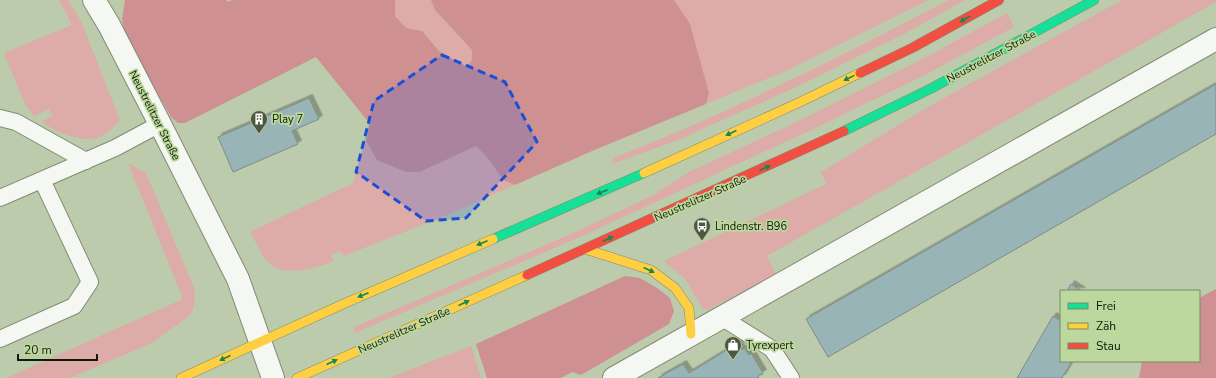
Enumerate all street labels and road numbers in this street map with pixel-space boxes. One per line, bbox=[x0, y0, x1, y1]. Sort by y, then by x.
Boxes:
street label: Neustrelitzer Straße bbox=[944, 26, 1039, 86]
street label: Neustrelitzer Straße bbox=[125, 68, 184, 163]
street label: Neustrelitzer Straße bbox=[652, 171, 749, 225]
street label: Neustrelitzer Straße bbox=[356, 303, 453, 357]

